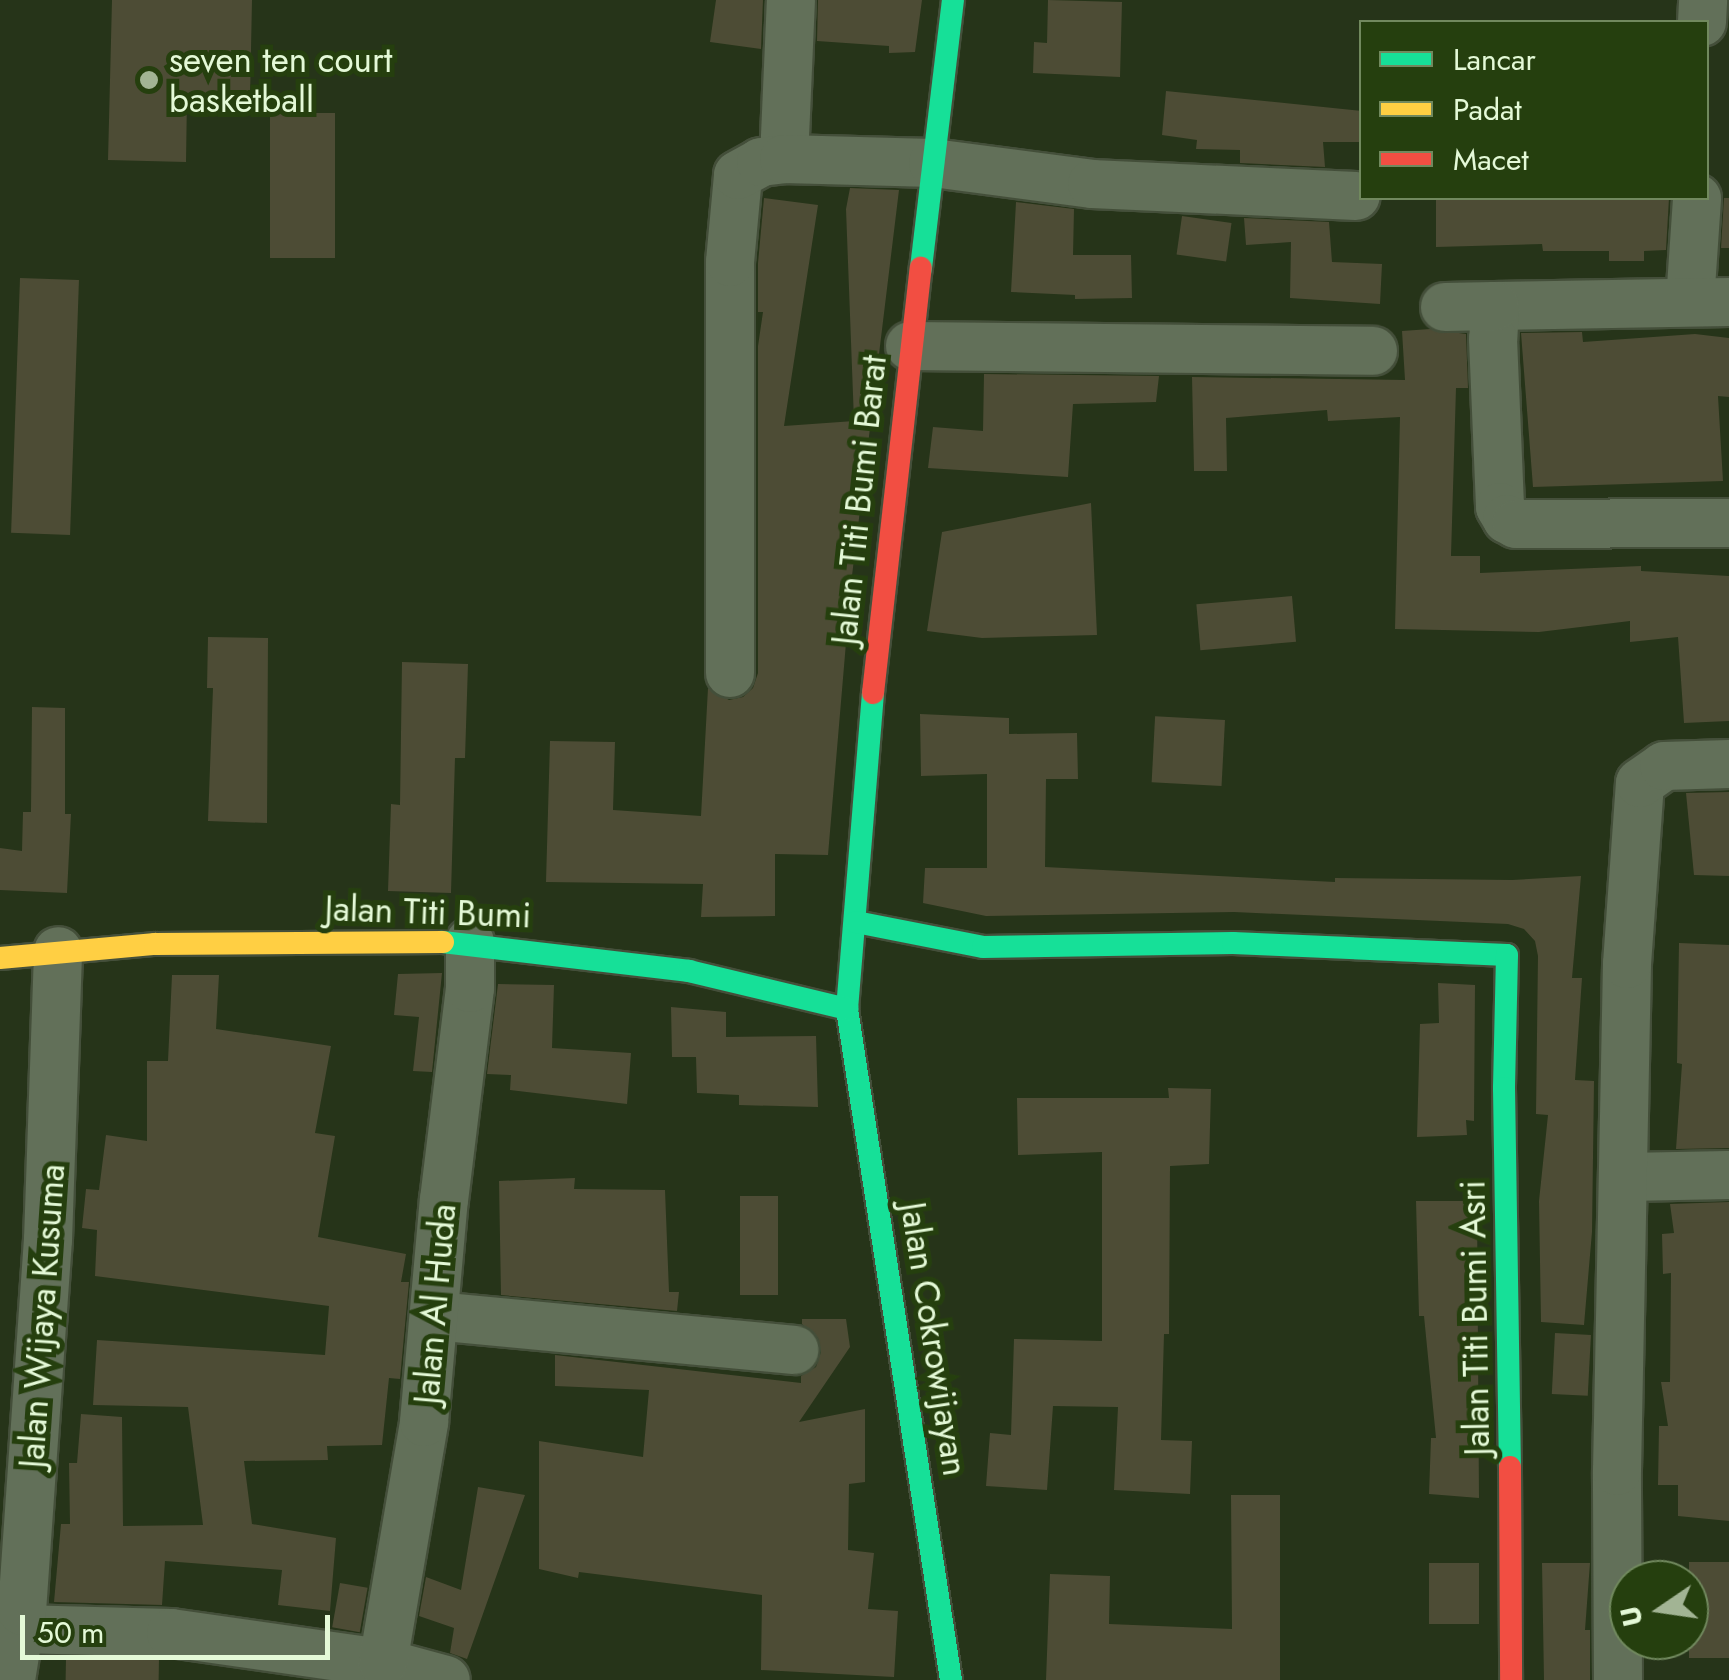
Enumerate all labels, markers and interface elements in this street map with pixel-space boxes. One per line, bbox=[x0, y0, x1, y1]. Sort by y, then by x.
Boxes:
legend bbox=[1359, 20, 1709, 200]
text: Lancar bbox=[1453, 38, 1536, 81]
place label: seven ten court basketball bbox=[169, 39, 392, 121]
marker: seven ten court basketball bbox=[138, 69, 160, 91]
text: Padat bbox=[1453, 88, 1522, 131]
text: Macet bbox=[1453, 138, 1529, 181]
street label: Jalan Titi Bumi Barat bbox=[823, 353, 895, 647]
street label: Jalan Titi Bumi bbox=[324, 887, 532, 937]
street label: Jalan Wijaya Kusuma bbox=[10, 1163, 74, 1469]
street label: Jalan Titi Bumi Asri bbox=[1452, 1180, 1498, 1456]
street label: Jalan Cokrowijayan bbox=[892, 1199, 976, 1479]
street label: Jalan Al Huda bbox=[405, 1202, 465, 1406]
north arrow bbox=[1609, 1560, 1709, 1660]
scale bar bbox=[25, 1595, 335, 1657]
text: U bbox=[1609, 1602, 1653, 1631]
text: 50 m bbox=[37, 1611, 104, 1654]

